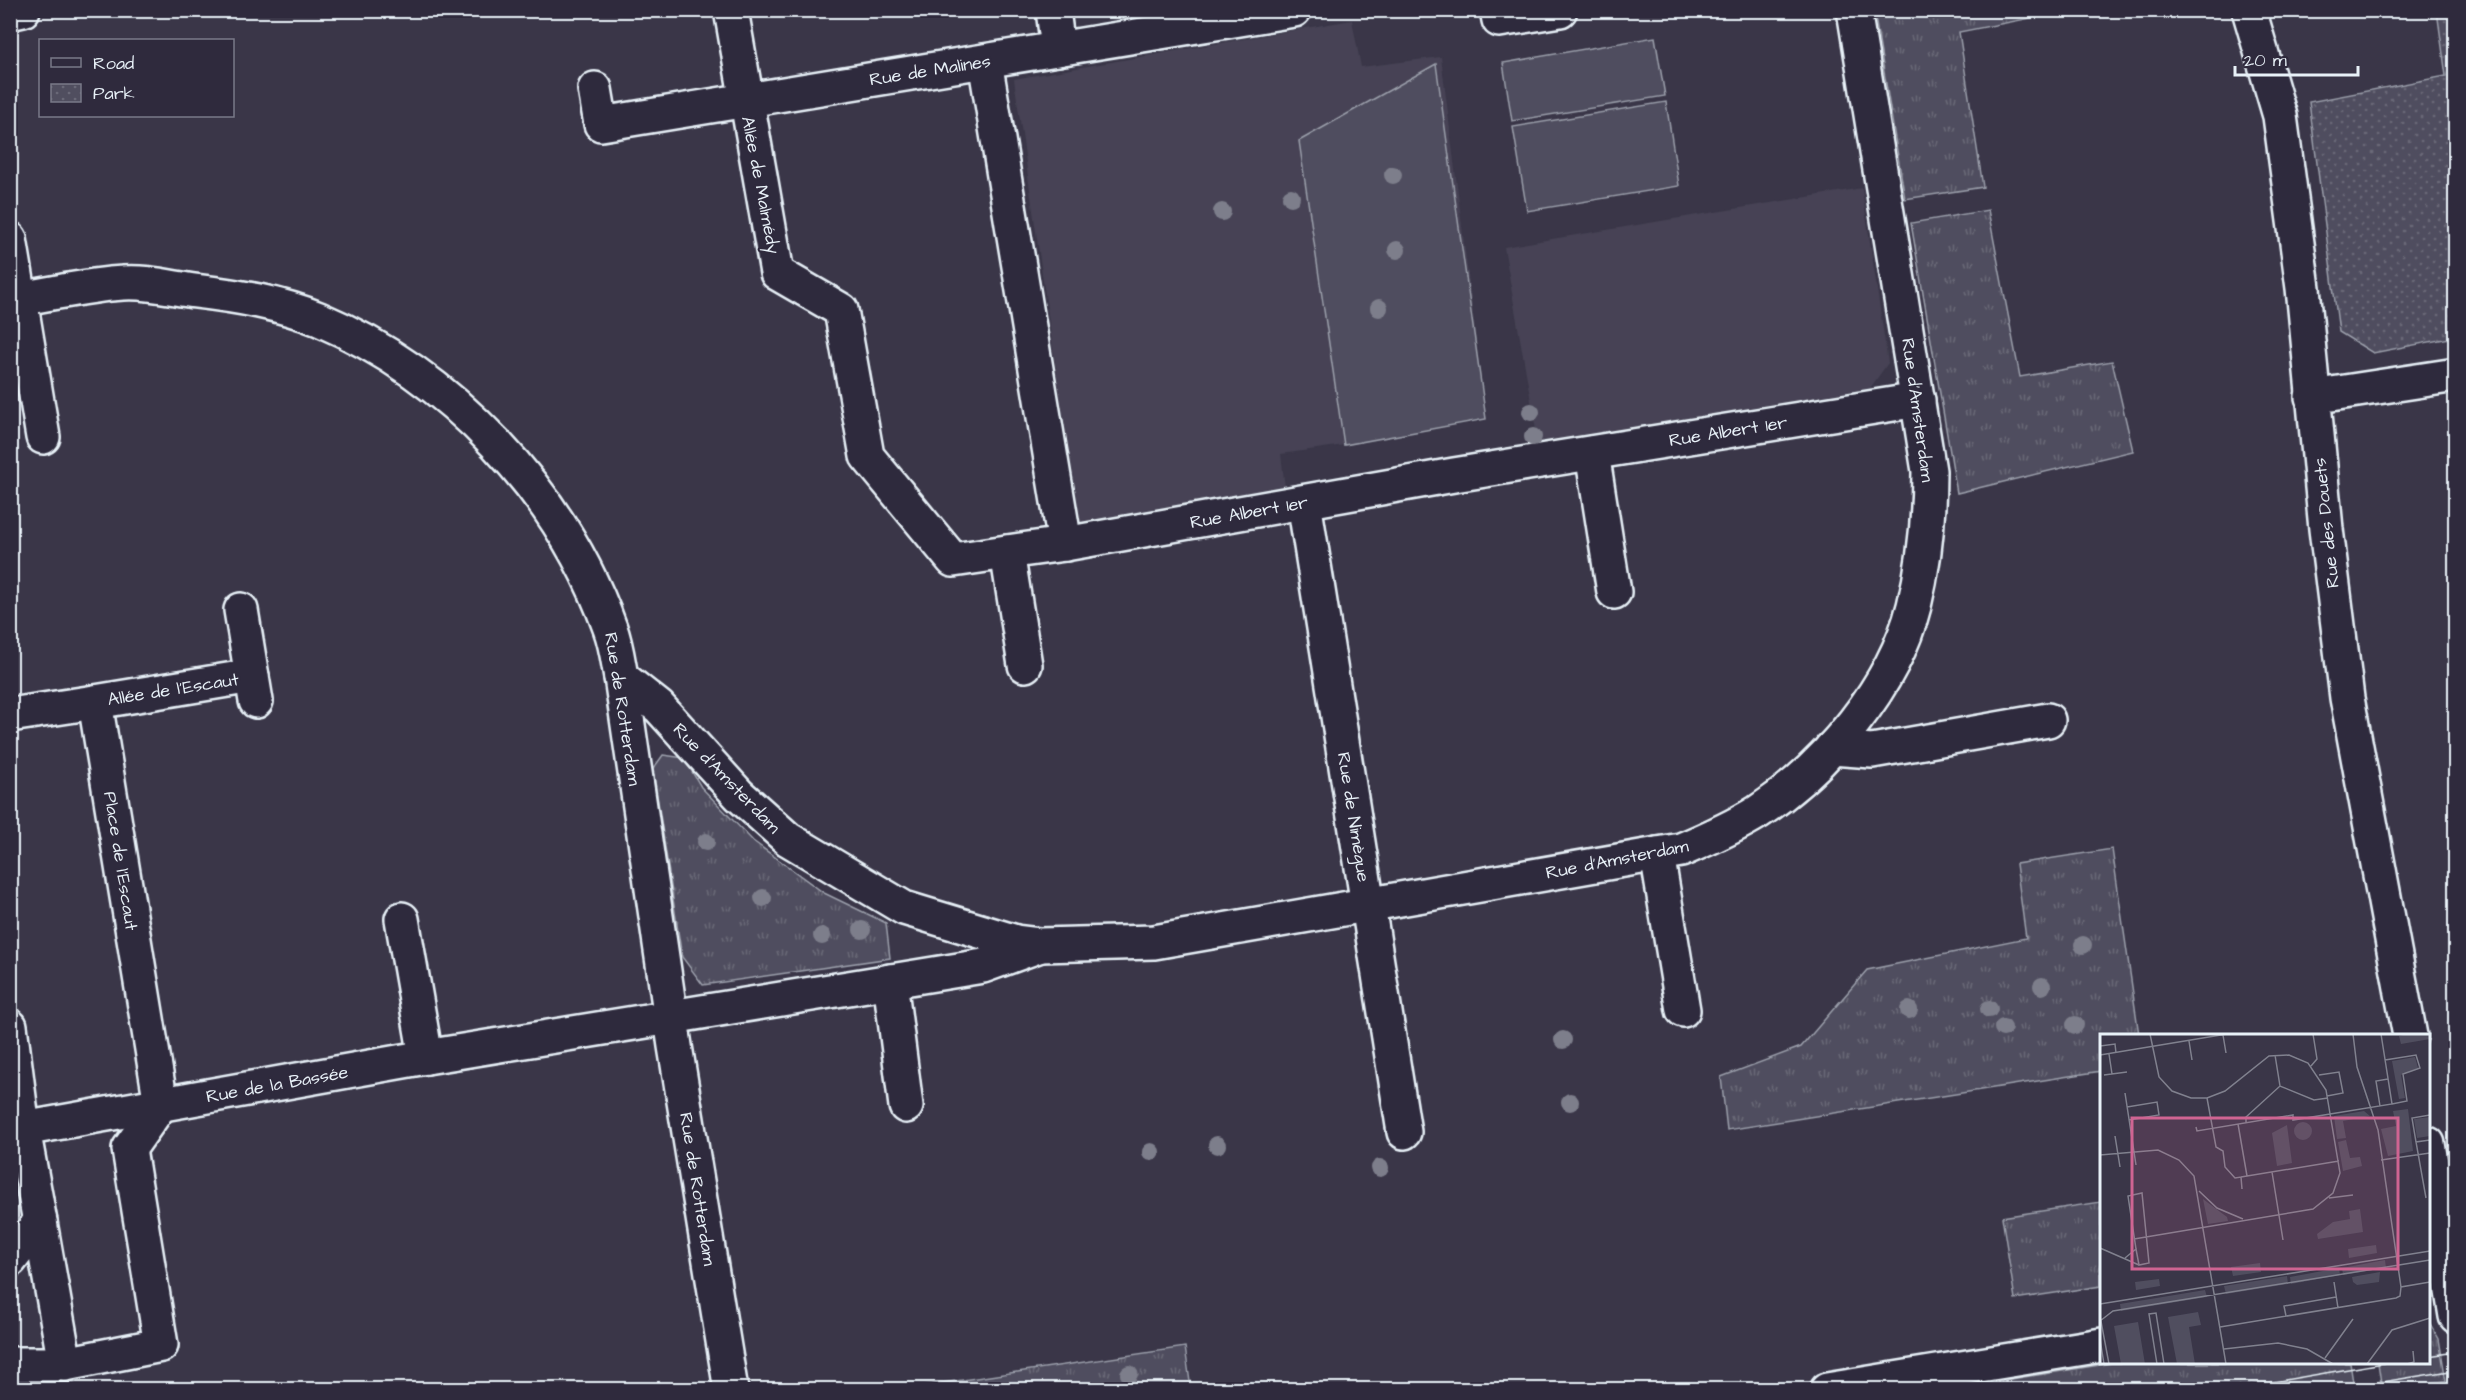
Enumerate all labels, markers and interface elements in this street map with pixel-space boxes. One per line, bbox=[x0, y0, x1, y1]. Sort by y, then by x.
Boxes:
legend bbox=[39, 39, 234, 117]
scale bar bbox=[2235, 39, 2358, 77]
text: 20 m bbox=[2244, 48, 2287, 73]
street label: Rue de Malines bbox=[868, 49, 993, 92]
text: Road bbox=[93, 51, 134, 76]
text: Park bbox=[93, 81, 135, 106]
street label: Allée de Malmédy bbox=[734, 114, 786, 256]
street label: Rue d'Amsterdam bbox=[1895, 337, 1940, 484]
street label: Rue Albert 1er bbox=[1667, 410, 1789, 453]
street label: Rue des Douets bbox=[2307, 456, 2346, 589]
street label: Rue Albert 1er bbox=[1188, 490, 1310, 535]
street label: Rue de Rotterdam bbox=[598, 631, 647, 787]
street label: Allée de l'Escaut bbox=[106, 667, 241, 712]
street label: Rue d'Amsterdam bbox=[667, 718, 786, 839]
street label: Rue de Nimègue bbox=[1330, 750, 1376, 884]
street label: Place de l'Escaut bbox=[97, 790, 144, 933]
street label: Rue d'Amsterdam bbox=[1544, 833, 1691, 886]
inset map bbox=[2100, 1034, 2430, 1364]
street label: Rue de la Bassée bbox=[204, 1060, 350, 1109]
street label: Rue de Rotterdam bbox=[673, 1111, 722, 1267]

